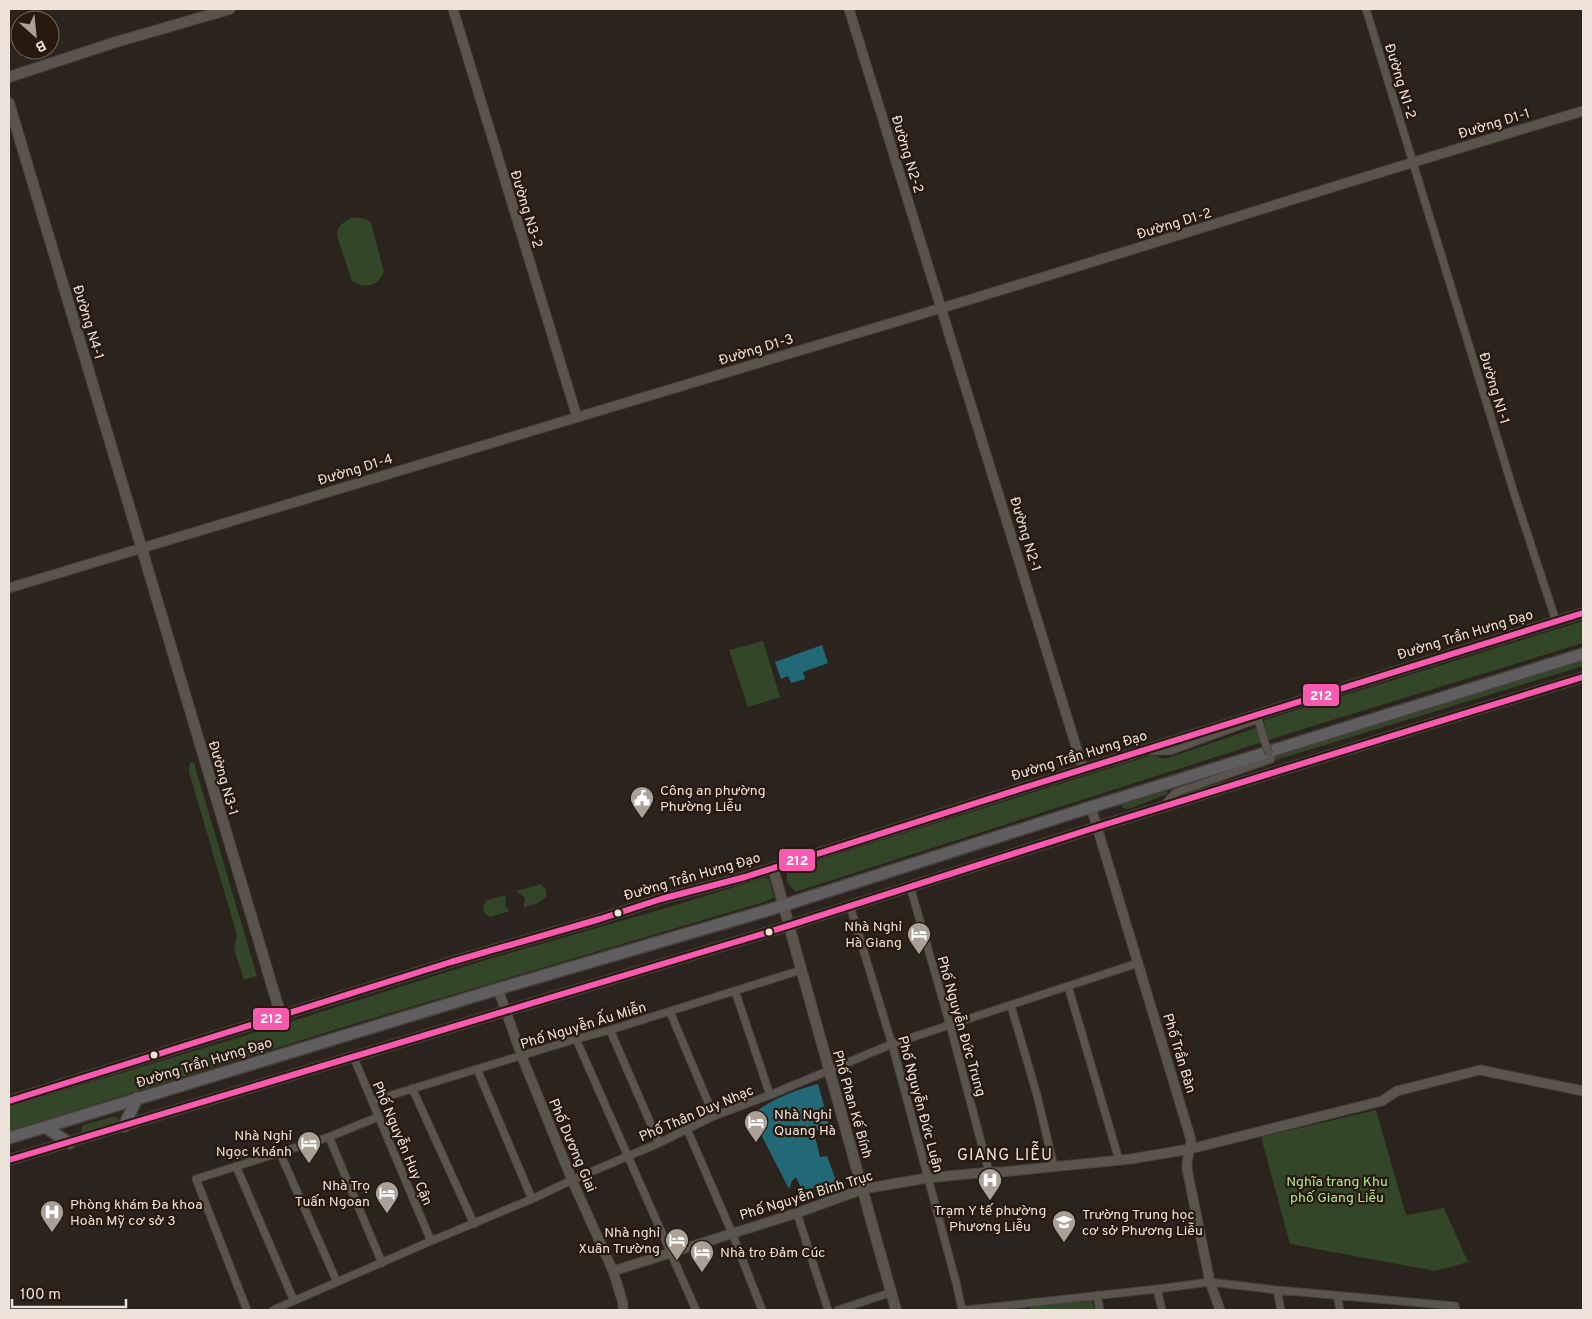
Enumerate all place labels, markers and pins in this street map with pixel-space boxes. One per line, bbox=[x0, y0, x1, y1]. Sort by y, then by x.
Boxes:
place label: Công an phường Phường Liễu bbox=[660, 783, 766, 816]
public building icon: Công an phường Phường Liễu bbox=[629, 785, 655, 819]
unlabelled marker bbox=[613, 908, 623, 918]
place label: Nhà Nghỉ Hà Giang bbox=[844, 919, 902, 952]
hotel icon: Nhà Nghỉ Hà Giang bbox=[906, 921, 932, 955]
unlabelled marker bbox=[764, 927, 774, 937]
unlabelled marker bbox=[149, 1050, 159, 1060]
place label: Nhà Nghỉ Quang Hà bbox=[774, 1107, 836, 1140]
hotel icon: Nhà Nghỉ Quang Hà bbox=[743, 1109, 769, 1143]
place label: Nhà Nghỉ Ngọc Khánh bbox=[216, 1128, 292, 1161]
hotel icon: Nhà Nghỉ Ngọc Khánh bbox=[296, 1130, 322, 1164]
hospital icon: Trạm Y tế phường Phương Liễu bbox=[977, 1167, 1003, 1201]
place label: Nhà Trọ Tuấn Ngoan bbox=[295, 1178, 370, 1211]
hotel icon: Nhà Trọ Tuấn Ngoan bbox=[374, 1180, 400, 1214]
place label: Phòng khám Đa khoa Hoàn Mỹ cơ sở 3 bbox=[70, 1197, 203, 1230]
hospital icon: Phòng khám Đa khoa Hoàn Mỹ cơ sở 3 bbox=[39, 1199, 65, 1233]
place label: Trạm Y tế phường Phương Liễu bbox=[934, 1203, 1046, 1236]
place label: Trường Trung học cơ sở Phương Liễu bbox=[1082, 1207, 1203, 1240]
school or university icon: Trường Trung học cơ sở Phương Liễu bbox=[1051, 1209, 1077, 1243]
place label: Nhà nghỉ Xuân Trường bbox=[579, 1225, 660, 1258]
hotel icon: Nhà nghỉ Xuân Trường bbox=[664, 1227, 690, 1261]
hotel icon: Nhà trọ Đảm Cúc bbox=[689, 1239, 715, 1273]
place label: Nhà trọ Đảm Cúc bbox=[720, 1245, 825, 1262]

